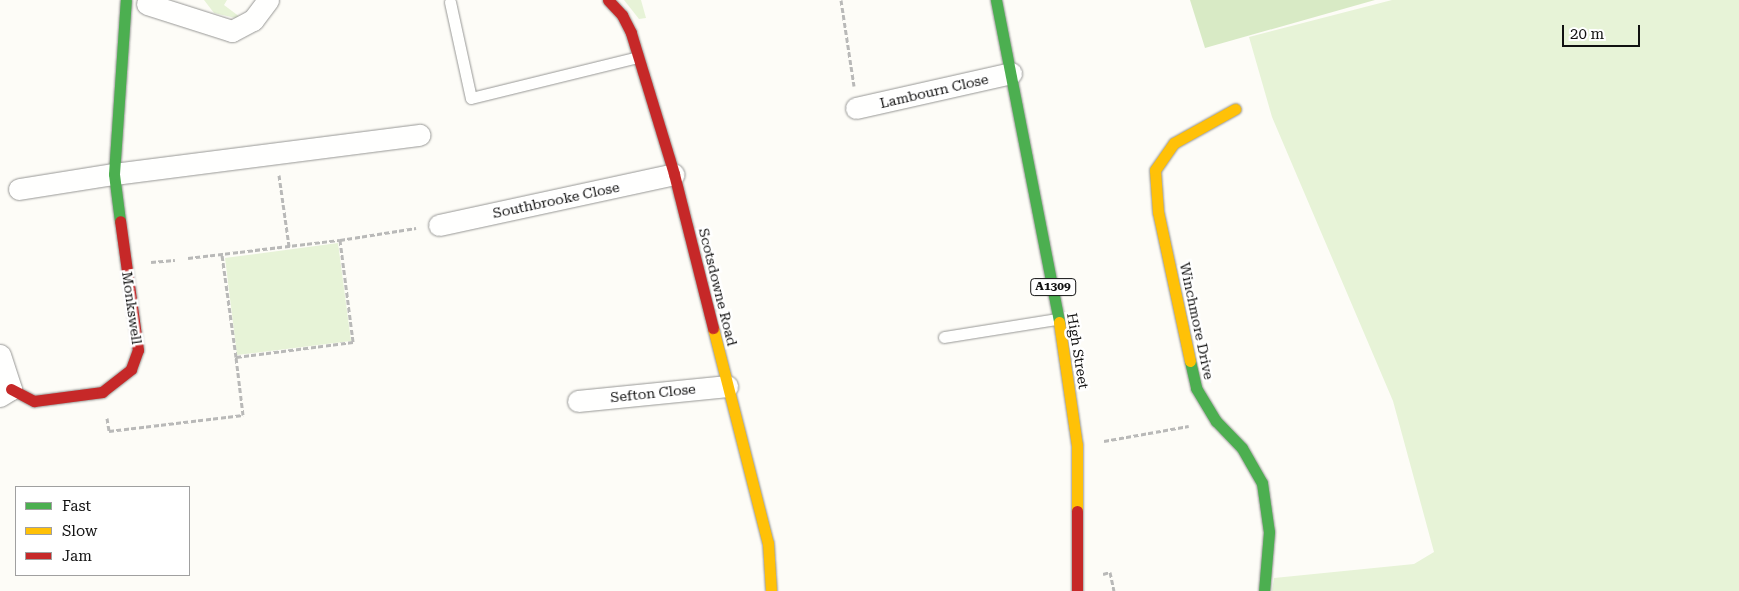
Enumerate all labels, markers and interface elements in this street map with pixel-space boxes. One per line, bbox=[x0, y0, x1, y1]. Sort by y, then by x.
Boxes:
scale bar bbox=[1564, 15, 1642, 47]
text: 20 m bbox=[1570, 25, 1604, 43]
street label: Lambourn Close bbox=[878, 70, 990, 112]
street label: Southbrooke Close bbox=[491, 178, 621, 222]
street label: Scotsdowne Road bbox=[695, 226, 741, 348]
street label: Winchmore Drive bbox=[1176, 261, 1218, 381]
street label: Monkswell bbox=[119, 270, 145, 346]
road number: A1309 bbox=[1029, 278, 1077, 296]
street label: High Street bbox=[1064, 312, 1092, 390]
street label: Sefton Close bbox=[609, 380, 697, 406]
legend bbox=[15, 486, 190, 576]
text: Fast bbox=[62, 497, 91, 515]
text: Slow bbox=[62, 522, 97, 540]
text: Jam bbox=[62, 547, 92, 565]

